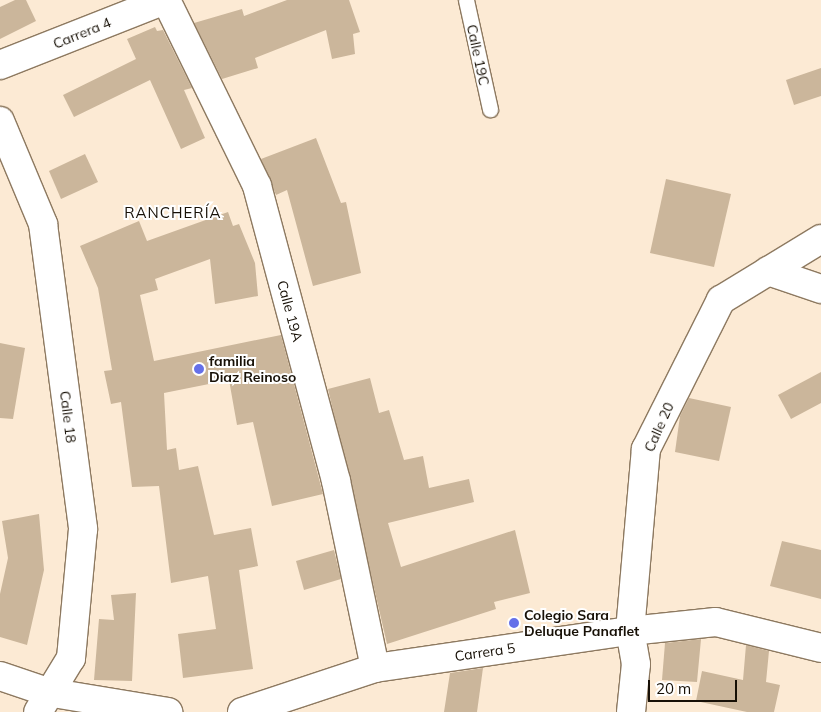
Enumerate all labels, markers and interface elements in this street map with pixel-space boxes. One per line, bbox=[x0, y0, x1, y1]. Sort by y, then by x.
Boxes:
street label: Carrera 4 bbox=[51, 14, 113, 52]
street label: Calle 19C bbox=[463, 23, 493, 87]
district label: RANCHERÍA bbox=[123, 204, 223, 222]
street label: Calle 19A bbox=[274, 279, 306, 343]
place label: familia Diaz Reinoso bbox=[209, 353, 296, 386]
marker: familia Diaz Reinoso bbox=[193, 363, 205, 375]
street label: Calle 18 bbox=[56, 390, 80, 444]
street label: Calle 20 bbox=[641, 400, 677, 454]
place label: Colegio Sara Deluque Panaflet bbox=[524, 607, 639, 640]
marker: Colegio Sara Deluque Panaflet bbox=[508, 617, 520, 629]
street label: Carrera 5 bbox=[454, 639, 516, 665]
scale bar bbox=[651, 670, 740, 702]
text: 20 m bbox=[656, 679, 691, 698]

